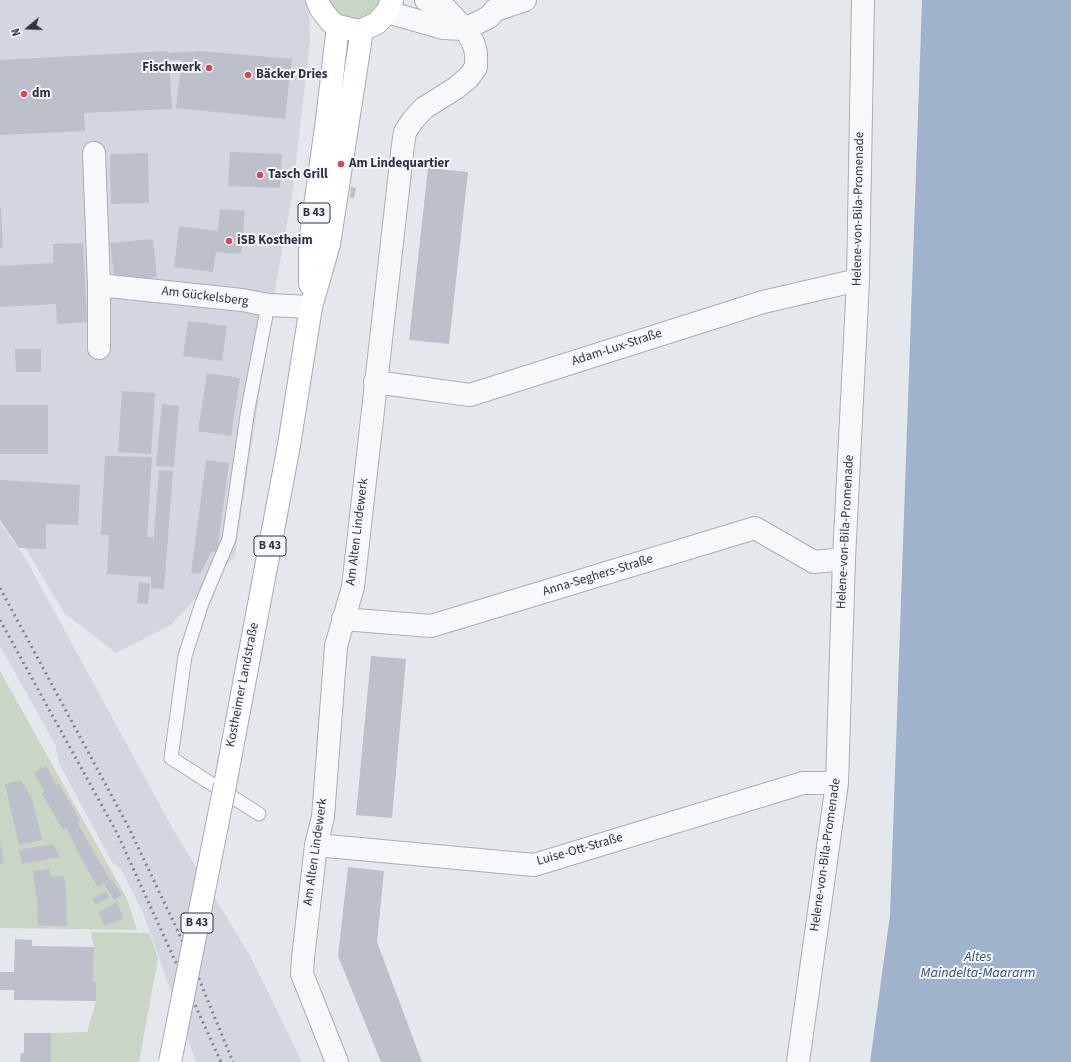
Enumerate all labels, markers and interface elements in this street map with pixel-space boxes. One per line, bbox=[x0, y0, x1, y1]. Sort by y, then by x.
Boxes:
north arrow bbox=[8, 8, 48, 48]
text: N bbox=[8, 26, 24, 38]
place label: Fischwerk bbox=[142, 60, 201, 76]
marker: Fischwerk bbox=[204, 63, 214, 73]
place label: Bäcker Dries bbox=[256, 67, 328, 83]
marker: Bäcker Dries bbox=[243, 70, 253, 80]
place label: dm bbox=[32, 86, 51, 102]
marker: dm bbox=[19, 89, 29, 99]
street label: Helene-von-Bila-Promenade bbox=[850, 132, 868, 286]
place label: Am Lindequartier bbox=[349, 156, 449, 172]
marker: Am Lindequartier bbox=[336, 159, 346, 169]
place label: Tasch Grill bbox=[268, 167, 328, 183]
marker: Tasch Grill bbox=[255, 170, 265, 180]
road number: B 43 bbox=[298, 203, 330, 223]
place label: iSB Kostheim bbox=[237, 233, 313, 249]
marker: iSB Kostheim bbox=[224, 236, 234, 246]
street label: Am Gückelsberg bbox=[161, 284, 249, 310]
street label: Adam-Lux-Straße bbox=[570, 326, 664, 370]
street label: Helene-von-Bila-Promenade bbox=[834, 454, 858, 610]
street label: Am Alten Lindewerk bbox=[344, 477, 372, 587]
road number: B 43 bbox=[254, 536, 286, 556]
street label: Anna-Seghers-Straße bbox=[541, 552, 655, 600]
street label: Kostheimer Landstraße bbox=[223, 621, 263, 749]
street label: Helene-von-Bila-Promenade bbox=[808, 777, 844, 933]
street label: Am Alten Lindewerk bbox=[301, 797, 331, 907]
street label: Luise-Ott-Straße bbox=[535, 830, 625, 870]
road number: B 43 bbox=[181, 913, 213, 933]
water label: Altes Maindelta-Maararm bbox=[921, 950, 1035, 982]

